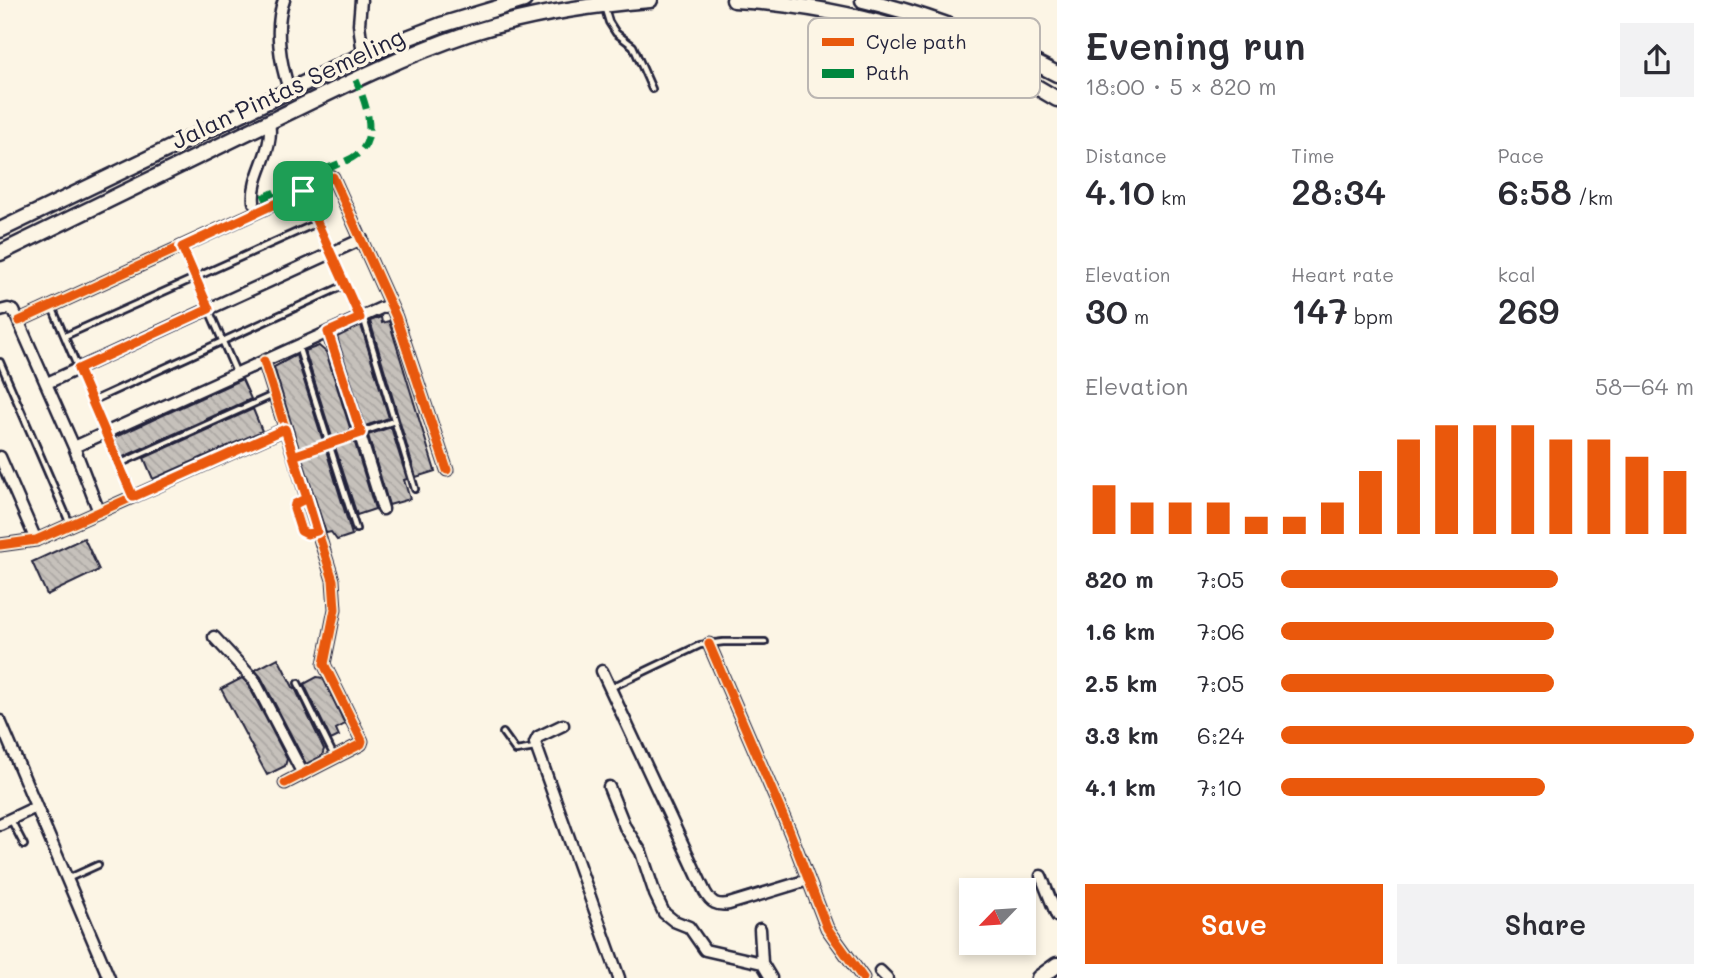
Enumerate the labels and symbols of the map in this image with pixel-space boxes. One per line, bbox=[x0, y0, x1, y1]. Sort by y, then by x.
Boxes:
legend bbox=[808, 18, 1040, 98]
street label: Jalan Pintas Semeling bbox=[166, 20, 409, 155]
text: Cycle path bbox=[866, 29, 966, 54]
text: Path bbox=[866, 60, 909, 85]
pin bbox=[273, 161, 333, 221]
north arrow bbox=[959, 878, 1036, 956]

